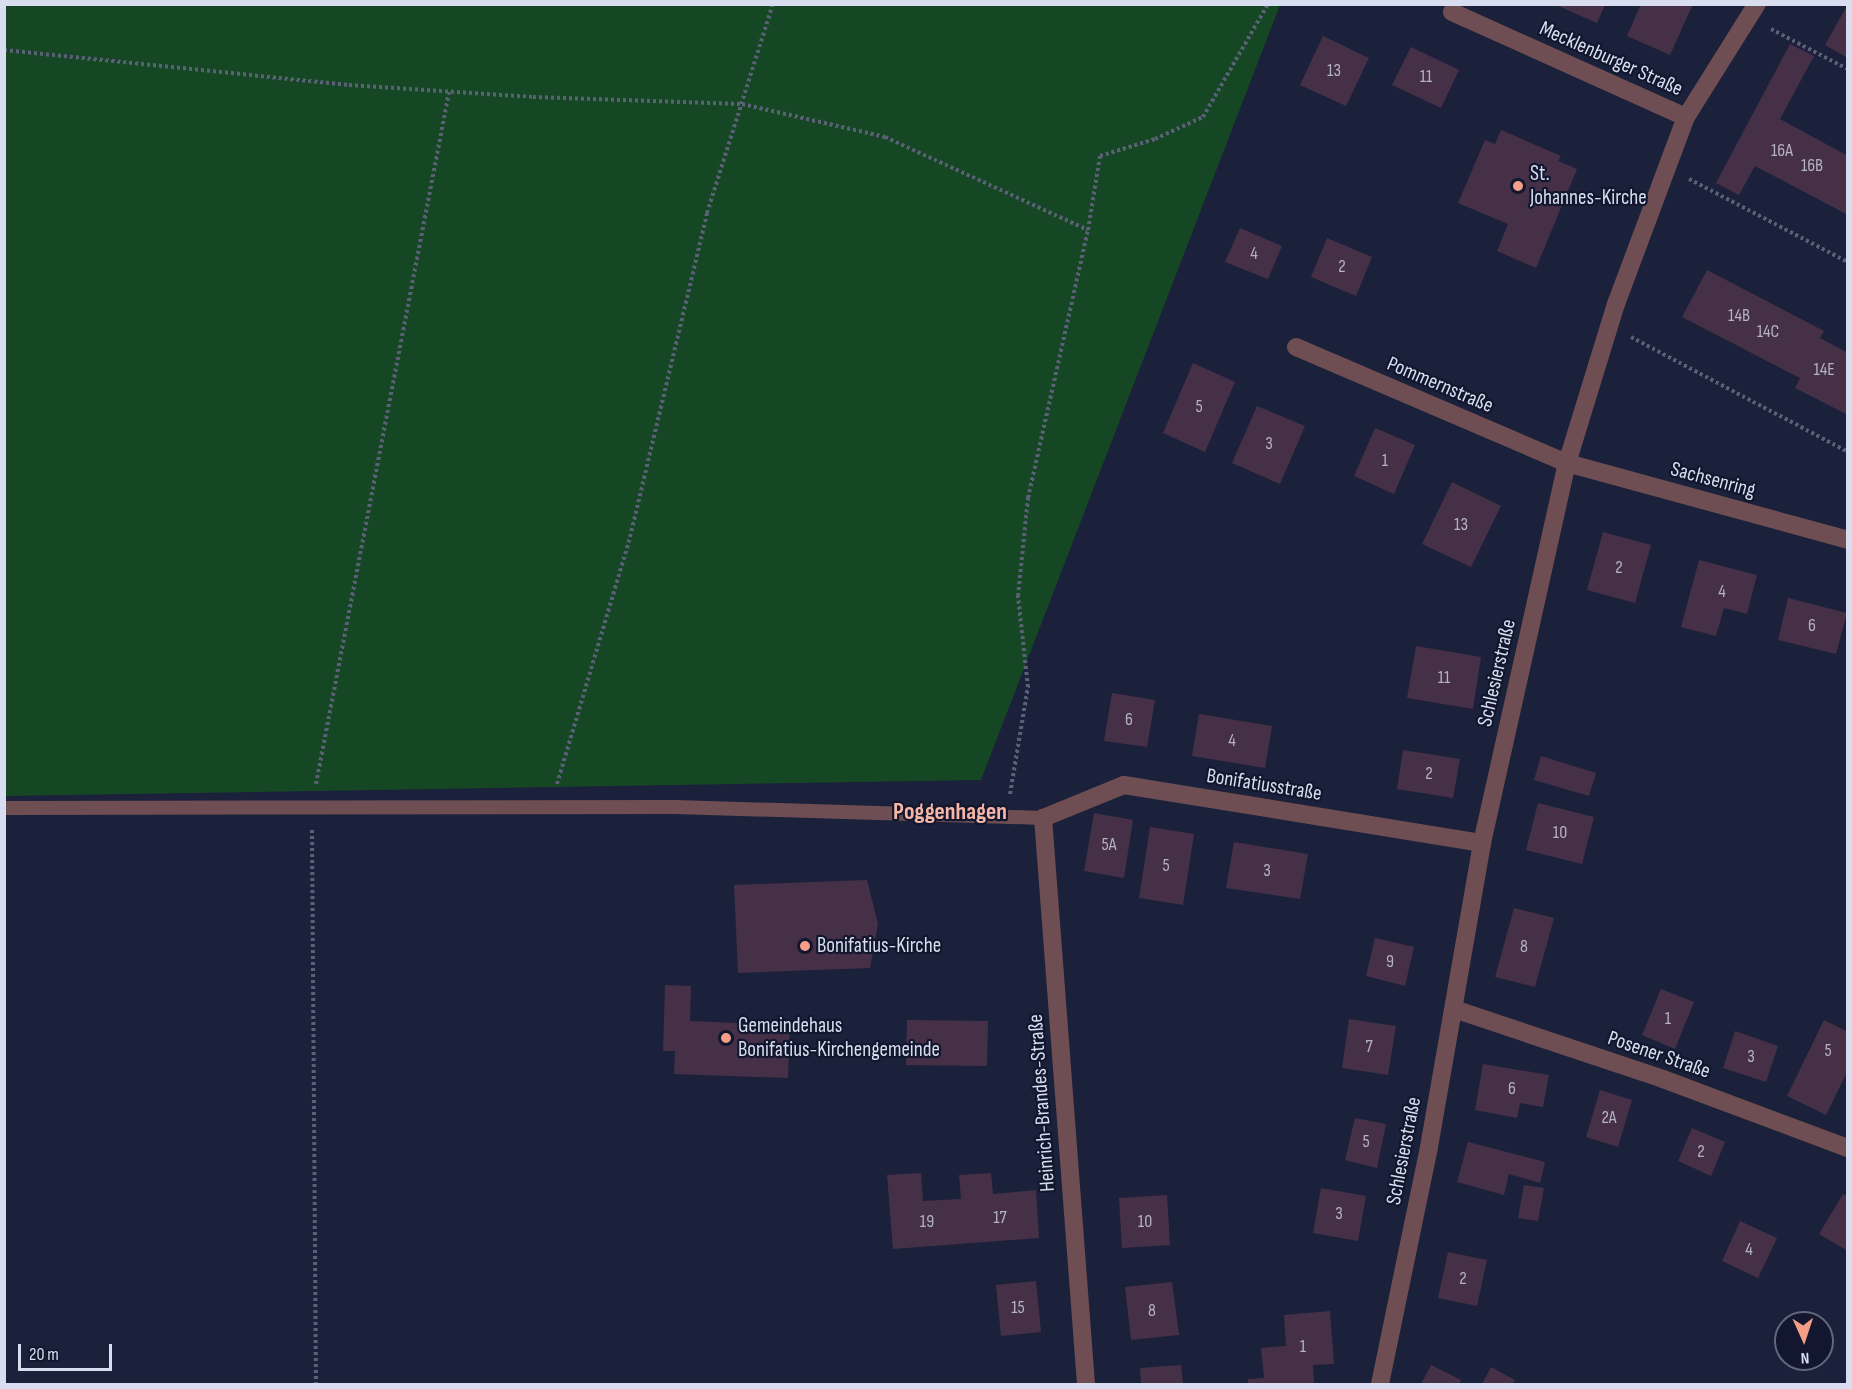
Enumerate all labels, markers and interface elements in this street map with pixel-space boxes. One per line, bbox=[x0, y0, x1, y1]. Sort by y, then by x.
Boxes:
street label: Mecklenburger Straße bbox=[1535, 16, 1687, 102]
house number: 13 bbox=[1327, 60, 1341, 82]
house number: 11 bbox=[1420, 66, 1432, 88]
house number: 16A bbox=[1771, 140, 1793, 162]
house number: 16B bbox=[1801, 155, 1823, 177]
place label: St. Johannes-Kirche bbox=[1530, 161, 1647, 211]
marker: St. Johannes-Kirche bbox=[1511, 179, 1525, 193]
house number: 4 bbox=[1250, 243, 1258, 265]
house number: 2 bbox=[1338, 256, 1346, 278]
house number: 14B bbox=[1728, 305, 1750, 327]
house number: 14C bbox=[1757, 321, 1779, 343]
street label: Pommernstraße bbox=[1383, 351, 1497, 419]
house number: 14E bbox=[1813, 359, 1835, 381]
house number: 5 bbox=[1195, 396, 1203, 418]
house number: 3 bbox=[1265, 433, 1273, 455]
house number: 1 bbox=[1382, 450, 1388, 472]
street label: Sachsenring bbox=[1668, 457, 1758, 503]
house number: 13 bbox=[1454, 514, 1468, 536]
house number: 2 bbox=[1615, 557, 1623, 579]
house number: 4 bbox=[1718, 581, 1726, 603]
house number: 6 bbox=[1808, 615, 1816, 637]
street label: Schlesierstraße bbox=[1472, 617, 1522, 729]
house number: 11 bbox=[1438, 667, 1450, 689]
house number: 6 bbox=[1125, 709, 1133, 731]
house number: 4 bbox=[1228, 730, 1236, 752]
street label: Bonifatiusstraße bbox=[1205, 763, 1323, 807]
house number: 2 bbox=[1425, 763, 1433, 785]
district label: Poggenhagen bbox=[893, 798, 1007, 826]
house number: 10 bbox=[1553, 822, 1567, 844]
house number: 5A bbox=[1102, 834, 1116, 856]
house number: 5 bbox=[1162, 855, 1170, 877]
house number: 3 bbox=[1263, 860, 1271, 882]
place label: Bonifatius-Kirche bbox=[817, 933, 941, 959]
house number: 8 bbox=[1520, 936, 1528, 958]
marker: Bonifatius-Kirche bbox=[798, 939, 812, 953]
house number: 9 bbox=[1386, 951, 1394, 973]
house number: 1 bbox=[1665, 1008, 1671, 1030]
place label: Gemeindehaus Bonifatius-Kirchengemeinde bbox=[738, 1013, 940, 1063]
street label: Heinrich-Brandes-Straße bbox=[1023, 1013, 1061, 1193]
street label: Posener Straße bbox=[1604, 1026, 1714, 1084]
marker: Gemeindehaus Bonifatius-Kirchengemeinde bbox=[719, 1031, 733, 1045]
house number: 7 bbox=[1365, 1036, 1373, 1058]
house number: 5 bbox=[1824, 1040, 1832, 1062]
house number: 3 bbox=[1747, 1046, 1755, 1068]
house number: 6 bbox=[1508, 1078, 1516, 1100]
street label: Schlesierstraße bbox=[1381, 1095, 1427, 1207]
house number: 2A bbox=[1601, 1107, 1617, 1129]
house number: 5 bbox=[1362, 1131, 1370, 1153]
house number: 2 bbox=[1697, 1141, 1705, 1163]
house number: 3 bbox=[1335, 1203, 1343, 1225]
house number: 17 bbox=[993, 1207, 1007, 1229]
house number: 19 bbox=[920, 1211, 934, 1233]
house number: 10 bbox=[1138, 1211, 1152, 1233]
house number: 4 bbox=[1745, 1239, 1753, 1261]
house number: 2 bbox=[1459, 1268, 1467, 1290]
house number: 15 bbox=[1011, 1297, 1025, 1319]
house number: 8 bbox=[1148, 1300, 1156, 1322]
north arrow bbox=[1774, 1311, 1834, 1371]
scale bar bbox=[21, 1332, 116, 1370]
house number: 1 bbox=[1300, 1336, 1306, 1358]
text: 20 m bbox=[29, 1344, 59, 1365]
text: N bbox=[1800, 1348, 1810, 1367]

